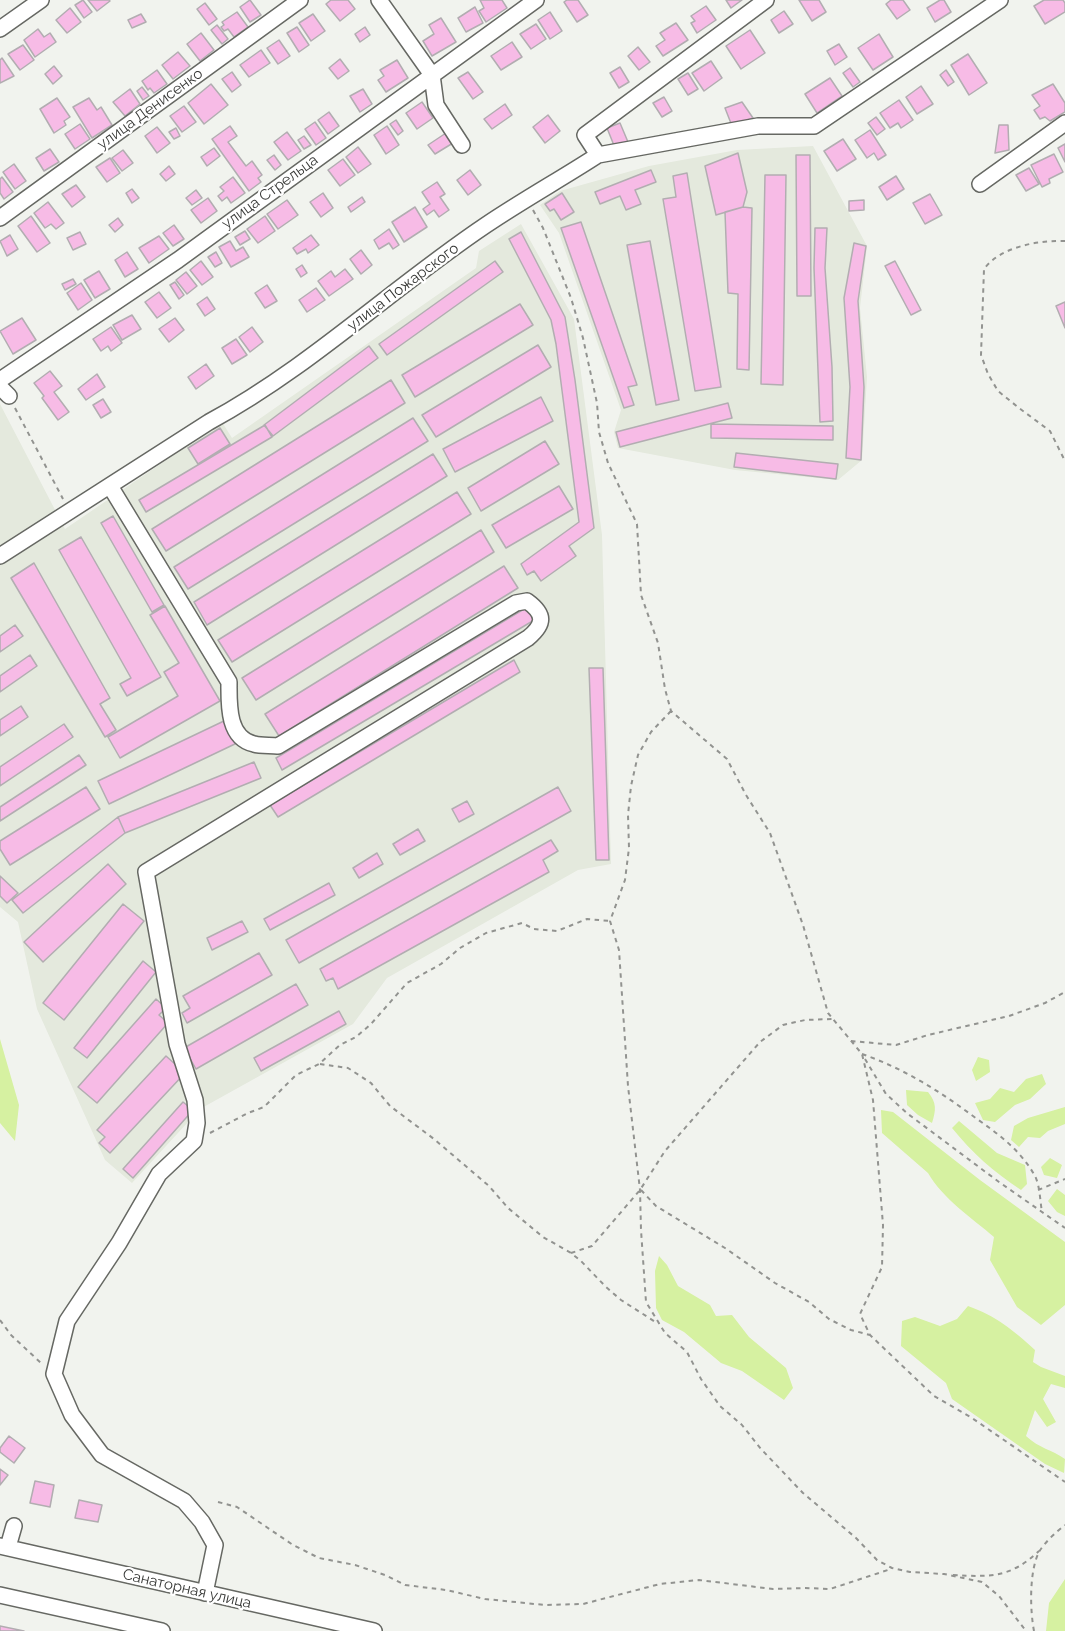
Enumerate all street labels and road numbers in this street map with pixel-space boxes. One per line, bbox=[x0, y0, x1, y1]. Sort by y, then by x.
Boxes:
street label: улица Денисенко bbox=[94, 65, 206, 153]
street label: улица Стрельца bbox=[218, 151, 322, 233]
street label: улица Пожарского bbox=[344, 239, 462, 335]
street label: Санаторная улица bbox=[121, 1565, 253, 1613]

